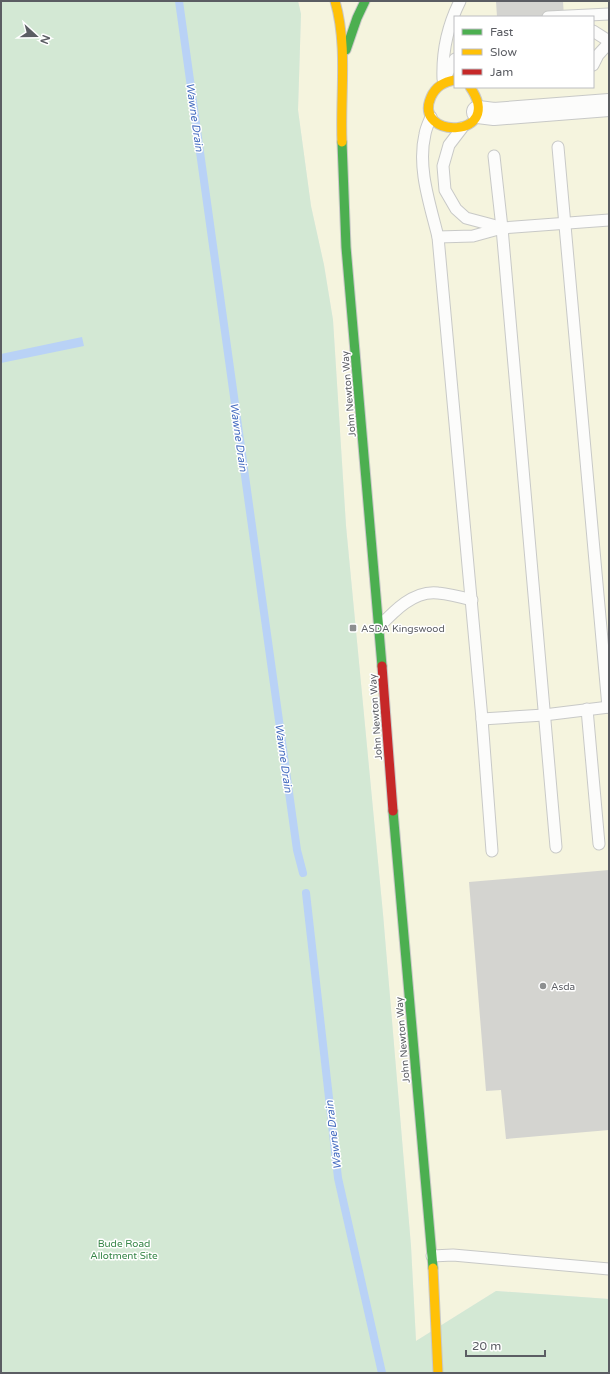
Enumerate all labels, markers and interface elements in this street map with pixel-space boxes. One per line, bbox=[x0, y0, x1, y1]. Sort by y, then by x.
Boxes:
north arrow bbox=[16, 16, 56, 56]
legend bbox=[454, 16, 594, 88]
text: Fast bbox=[490, 25, 514, 39]
text: N bbox=[37, 33, 53, 46]
text: Slow bbox=[490, 45, 517, 59]
text: Jam bbox=[490, 65, 513, 79]
water label: Wawne Drain bbox=[183, 82, 206, 153]
street label: John Newton Way bbox=[339, 350, 359, 437]
water label: Wawne Drain bbox=[227, 402, 250, 473]
marker: ASDA Kingswood bbox=[348, 623, 358, 633]
place label: ASDA Kingswood bbox=[361, 623, 445, 635]
street label: John Newton Way bbox=[367, 673, 385, 760]
water label: Wawne Drain bbox=[272, 723, 295, 794]
marker: Asda bbox=[538, 981, 548, 991]
place label: Asda bbox=[551, 981, 575, 993]
street label: John Newton Way bbox=[393, 996, 413, 1083]
water label: Wawne Drain bbox=[323, 1099, 344, 1170]
park label: Bude Road Allotment Site bbox=[90, 1238, 158, 1262]
scale bar bbox=[466, 1332, 545, 1358]
text: 20 m bbox=[472, 1339, 501, 1353]

